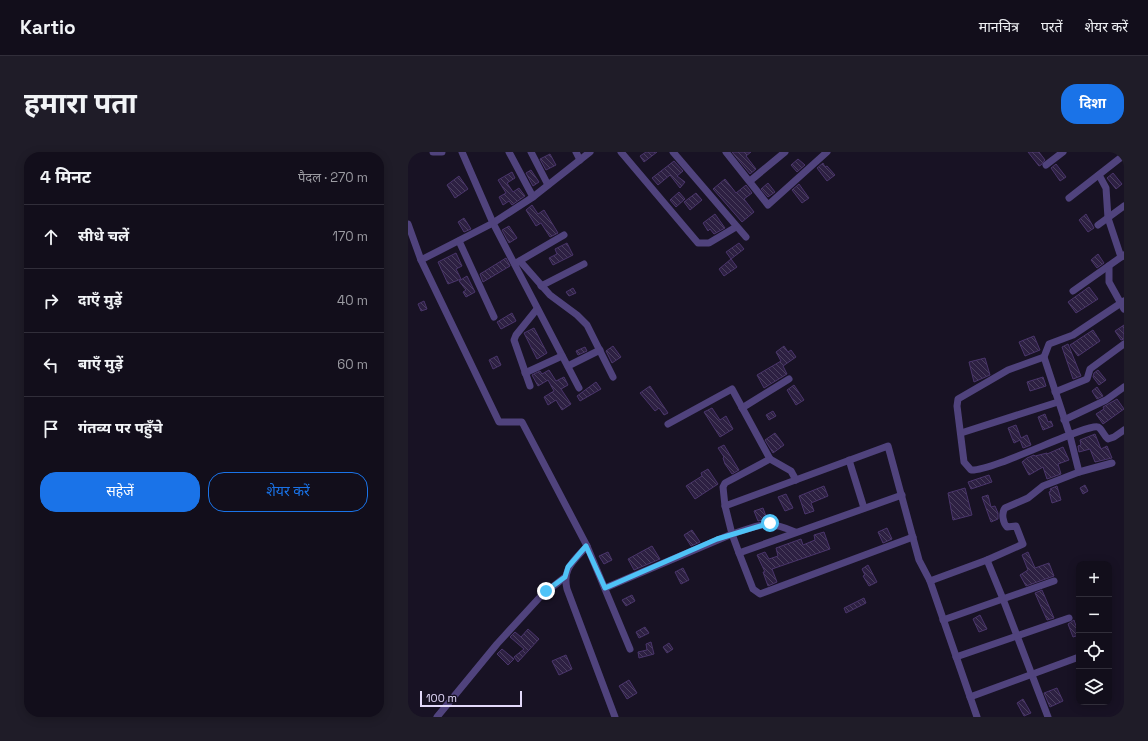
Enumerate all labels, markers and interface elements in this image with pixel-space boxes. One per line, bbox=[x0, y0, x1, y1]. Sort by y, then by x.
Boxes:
text: Kartio bbox=[20, 15, 76, 40]
text: मानचित्र bbox=[979, 18, 1019, 36]
text: परतें bbox=[1041, 18, 1063, 36]
text: शेयर करें bbox=[1085, 18, 1128, 36]
button: दिशा bbox=[1061, 84, 1124, 124]
text: हमारा पता bbox=[24, 85, 137, 121]
text: 4 मिनट bbox=[40, 166, 91, 188]
text: पैदल · 270 m bbox=[298, 169, 368, 186]
icon: ahead bbox=[40, 226, 62, 248]
text: सीधे चलें bbox=[78, 226, 129, 245]
text: 170 m bbox=[332, 228, 368, 245]
icon: right bbox=[40, 290, 62, 312]
text: दाएँ मुड़ें bbox=[78, 290, 122, 309]
text: 40 m bbox=[337, 292, 368, 309]
icon: left bbox=[40, 354, 62, 376]
text: बाएँ मुड़ें bbox=[78, 354, 123, 373]
text: 60 m bbox=[337, 356, 368, 373]
icon: arrive bbox=[40, 418, 62, 440]
text: गंतव्य पर पहुँचे bbox=[78, 418, 163, 437]
button: सहेजें bbox=[40, 472, 200, 512]
button: शेयर करें bbox=[208, 472, 368, 512]
route start bbox=[761, 514, 779, 532]
map controls bbox=[1076, 561, 1112, 705]
button: + bbox=[1076, 561, 1112, 597]
route end bbox=[537, 582, 555, 600]
button: − bbox=[1076, 597, 1112, 633]
button: locate bbox=[1076, 633, 1112, 669]
button: layers bbox=[1076, 669, 1112, 705]
scale bar bbox=[420, 689, 522, 708]
text: 100 m bbox=[426, 691, 457, 705]

